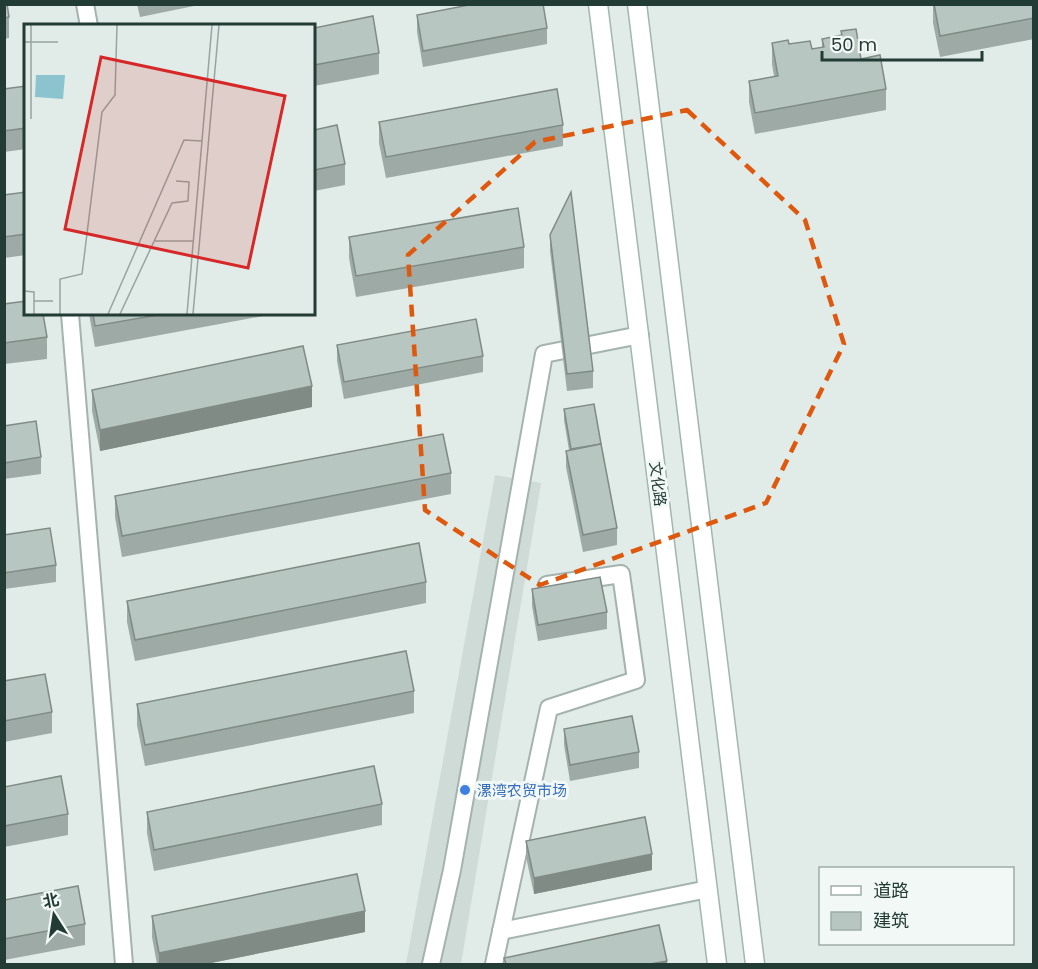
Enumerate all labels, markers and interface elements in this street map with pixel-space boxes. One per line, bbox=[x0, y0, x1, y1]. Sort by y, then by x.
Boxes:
inset map bbox=[24, 24, 315, 315]
scale bar bbox=[822, 24, 982, 62]
text: 50 m bbox=[831, 32, 877, 57]
street label: 文化路 bbox=[645, 460, 671, 508]
place label: 漯湾农贸市场 bbox=[477, 780, 567, 801]
marker: 漯湾农贸市场 bbox=[458, 783, 472, 797]
legend bbox=[819, 867, 1014, 945]
text: 道路 bbox=[873, 878, 909, 903]
north arrow bbox=[24, 885, 84, 945]
text: 北 bbox=[41, 888, 61, 914]
text: 建筑 bbox=[873, 908, 909, 933]

